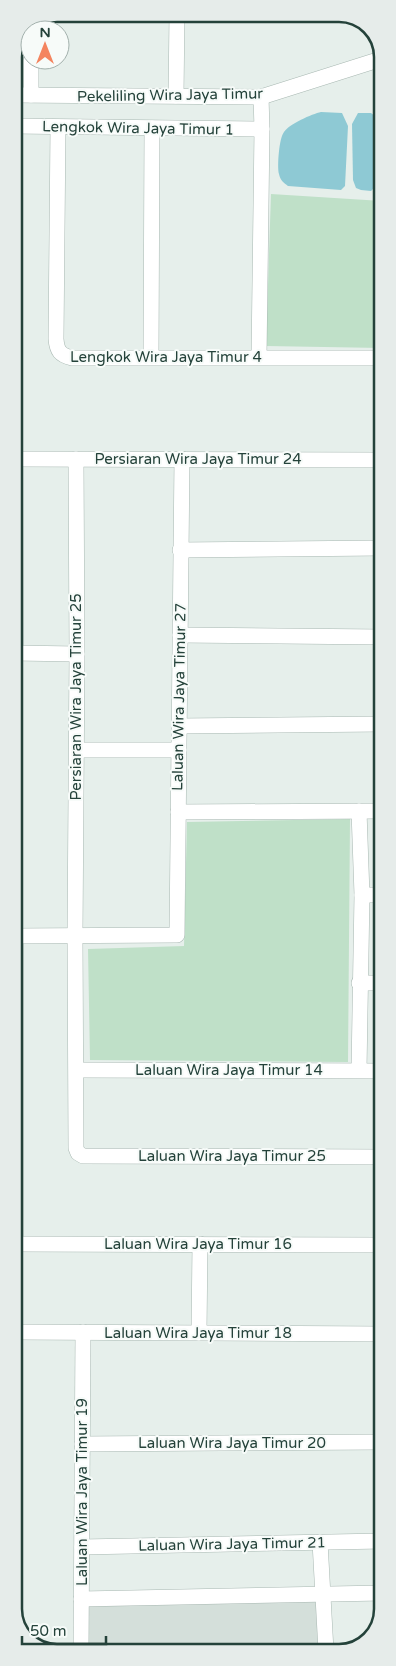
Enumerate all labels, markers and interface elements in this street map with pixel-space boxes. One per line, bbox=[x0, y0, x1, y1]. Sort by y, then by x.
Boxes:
north arrow bbox=[20, 20, 70, 70]
text: N bbox=[39, 24, 51, 41]
street label: Pekeliling Wira Jaya Timur bbox=[77, 84, 263, 106]
street label: Lengkok Wira Jaya Timur 1 bbox=[42, 117, 234, 139]
street label: Lengkok Wira Jaya Timur 4 bbox=[70, 348, 262, 366]
street label: Persiaran Wira Jaya Timur 24 bbox=[94, 450, 302, 468]
street label: Persiaran Wira Jaya Timur 25 bbox=[67, 593, 85, 801]
street label: Laluan Wira Jaya Timur 27 bbox=[168, 603, 190, 791]
street label: Laluan Wira Jaya Timur 14 bbox=[135, 1061, 323, 1079]
street label: Laluan Wira Jaya Timur 25 bbox=[138, 1147, 326, 1165]
street label: Laluan Wira Jaya Timur 16 bbox=[104, 1235, 292, 1253]
street label: Laluan Wira Jaya Timur 18 bbox=[104, 1324, 292, 1342]
street label: Laluan Wira Jaya Timur 19 bbox=[73, 1398, 91, 1586]
street label: Laluan Wira Jaya Timur 20 bbox=[138, 1434, 326, 1452]
street label: Laluan Wira Jaya Timur 21 bbox=[138, 1533, 326, 1555]
scale bar bbox=[22, 1614, 106, 1646]
text: 50 m bbox=[30, 1622, 67, 1640]

